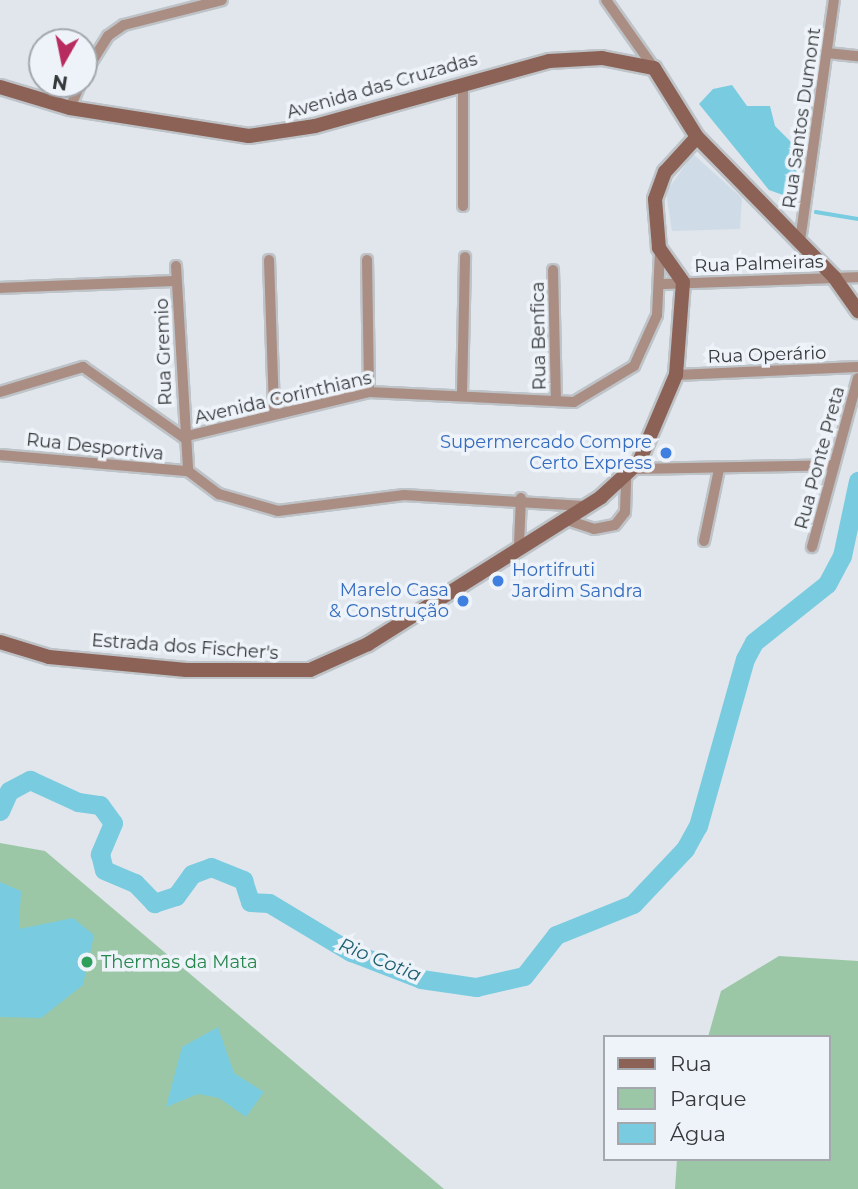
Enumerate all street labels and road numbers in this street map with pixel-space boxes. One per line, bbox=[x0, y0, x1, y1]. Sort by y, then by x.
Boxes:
street label: Rua Santos Dumont bbox=[779, 26, 825, 210]
street label: Avenida das Cruzadas bbox=[284, 48, 480, 124]
street label: Rua Palmeiras bbox=[694, 251, 824, 277]
street label: Rua Benfica bbox=[527, 281, 551, 391]
street label: Rua Gremio bbox=[151, 298, 177, 406]
street label: Rua Operário bbox=[707, 342, 827, 368]
street label: Avenida Corinthians bbox=[192, 367, 374, 429]
street label: Rua Ponte Preta bbox=[791, 384, 849, 532]
street label: Rua Desportiva bbox=[25, 429, 165, 465]
street label: Estrada dos Fischer's bbox=[91, 630, 279, 664]

